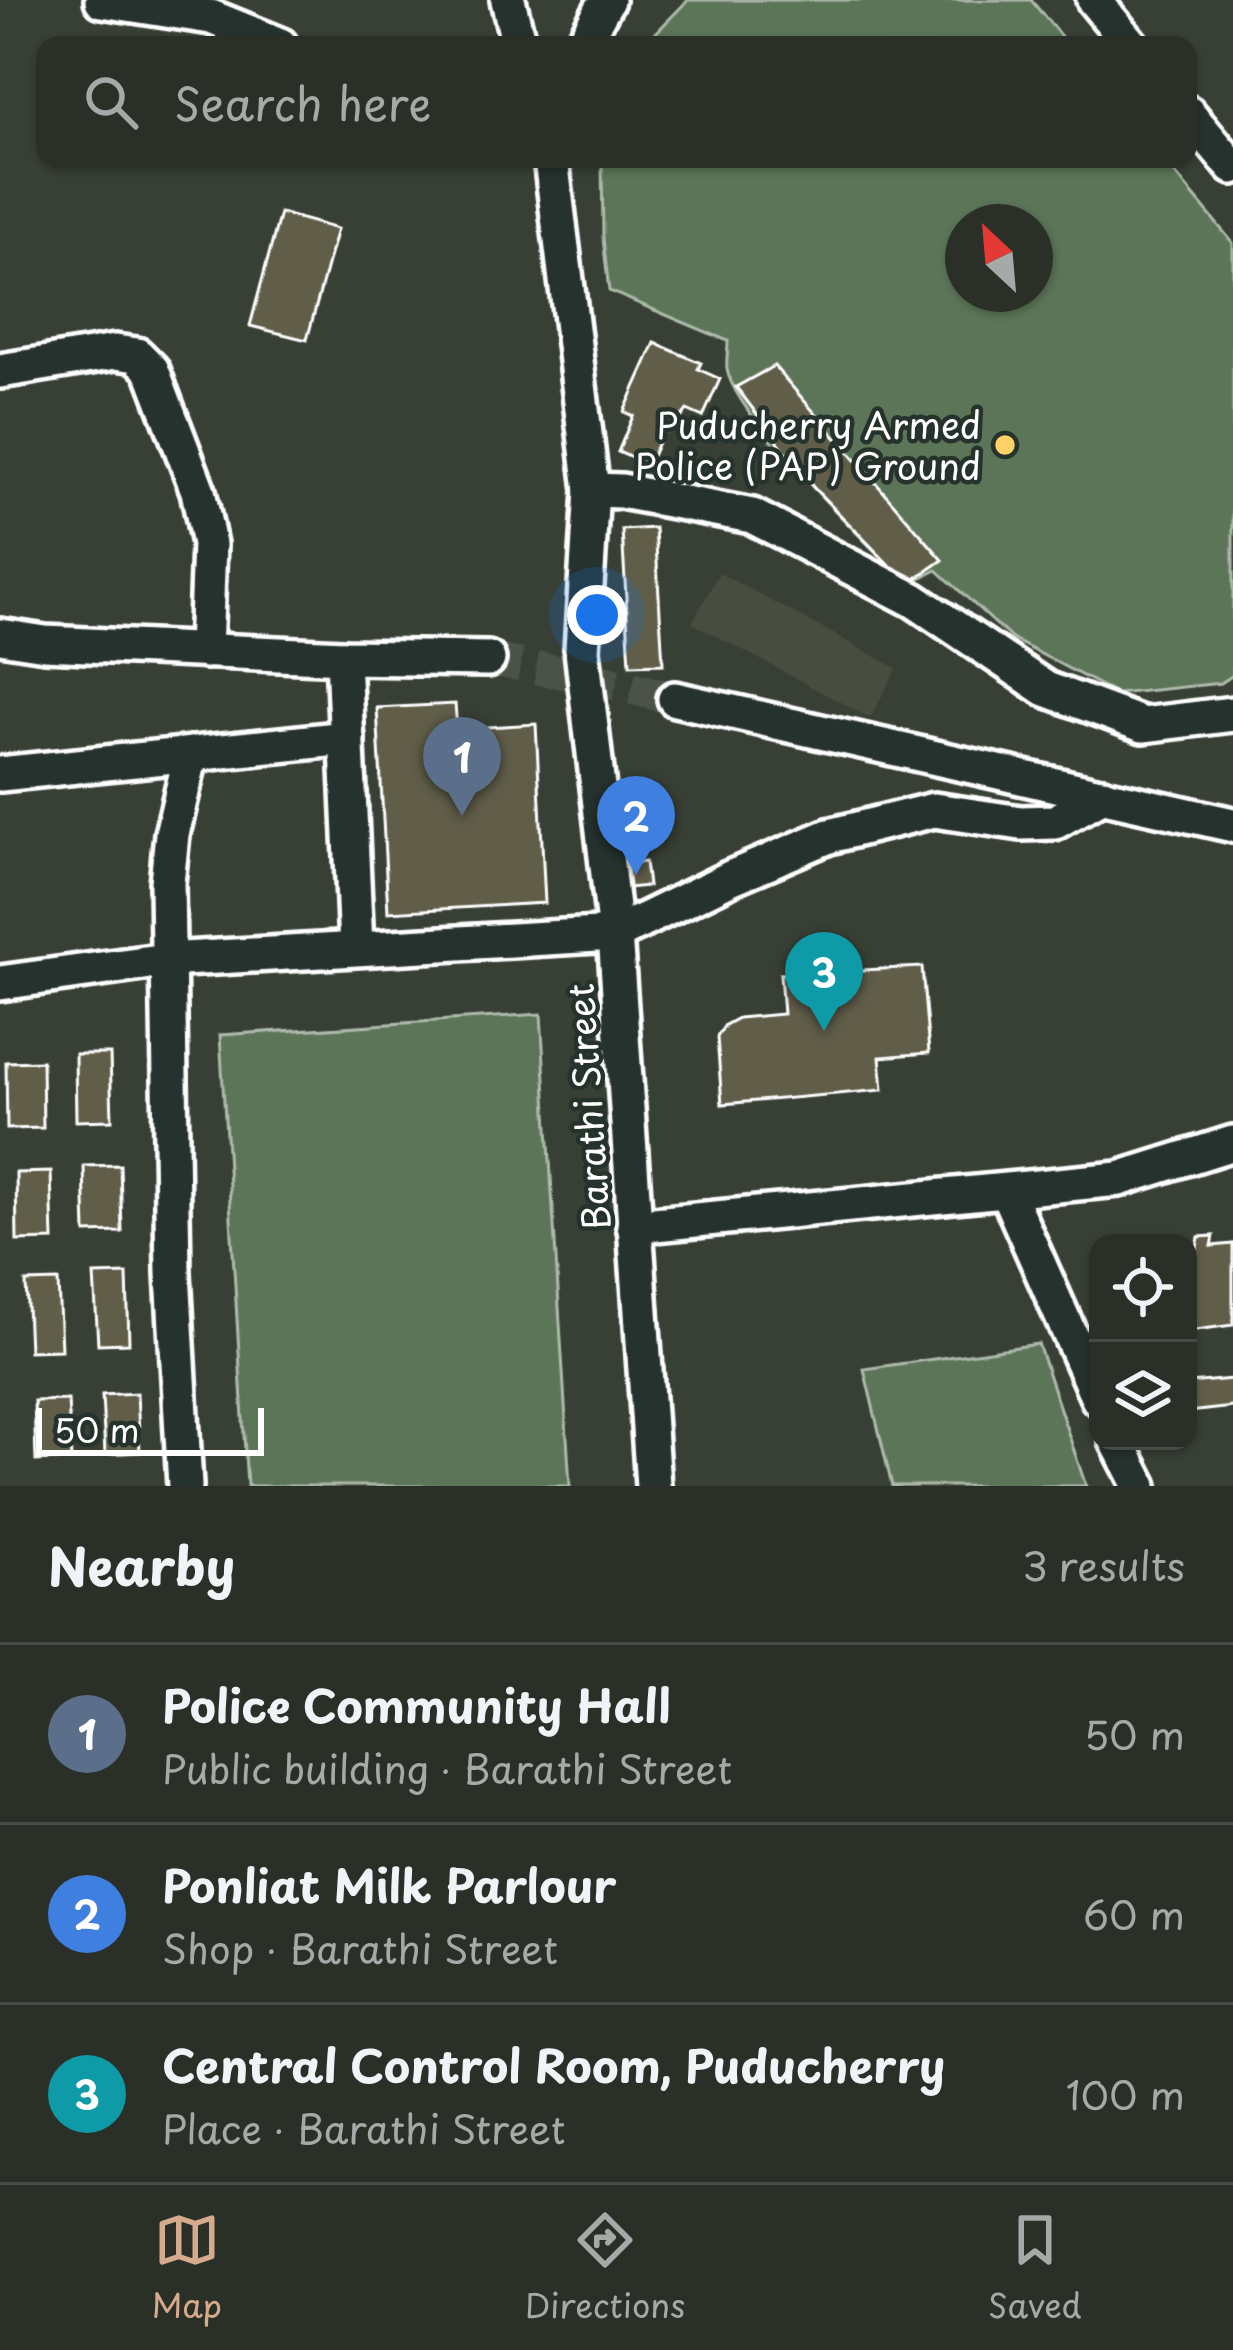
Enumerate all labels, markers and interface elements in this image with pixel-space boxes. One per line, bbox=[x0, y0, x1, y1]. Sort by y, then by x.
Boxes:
search box bbox=[36, 36, 1197, 168]
text: Search here bbox=[174, 68, 431, 136]
icon: search bbox=[78, 69, 144, 135]
north arrow bbox=[945, 204, 1053, 312]
place label: Puducherry Armed Police (PAP) Ground bbox=[634, 397, 981, 492]
marker: Puducherry Armed Police (PAP) Ground bbox=[992, 432, 1018, 458]
your location bbox=[567, 585, 627, 645]
pin: 1 bbox=[423, 717, 501, 816]
pin: 2 bbox=[597, 776, 675, 875]
pin: 3 bbox=[785, 932, 863, 1031]
street label: Barathi Street bbox=[551, 982, 623, 1232]
map controls bbox=[1089, 1234, 1197, 1450]
button: locate bbox=[1089, 1234, 1197, 1342]
button: layers bbox=[1089, 1342, 1197, 1450]
scale bar bbox=[36, 1402, 264, 1455]
text: 50 m bbox=[54, 1404, 140, 1454]
text: Nearby bbox=[48, 1526, 235, 1603]
text: 3 results bbox=[1022, 1535, 1185, 1594]
text: Police Community Hall bbox=[162, 1670, 670, 1738]
text: 1 bbox=[78, 1704, 96, 1763]
text: 50 m bbox=[1084, 1704, 1185, 1763]
text: Public building · Barathi Street bbox=[162, 1738, 732, 1797]
text: Ponliat Milk Parlour bbox=[162, 1850, 617, 1918]
text: 2 bbox=[73, 1884, 101, 1943]
text: 60 m bbox=[1083, 1884, 1185, 1943]
text: Shop · Barathi Street bbox=[162, 1918, 558, 1977]
text: Central Control Room, Puducherry bbox=[162, 2030, 945, 2098]
text: 3 bbox=[74, 2064, 100, 2123]
text: 100 m bbox=[1066, 2064, 1185, 2123]
text: Place · Barathi Street bbox=[162, 2098, 566, 2157]
tab: Map bbox=[151, 2207, 222, 2329]
tab: Directions bbox=[525, 2207, 685, 2329]
tab: Saved bbox=[988, 2207, 1082, 2329]

